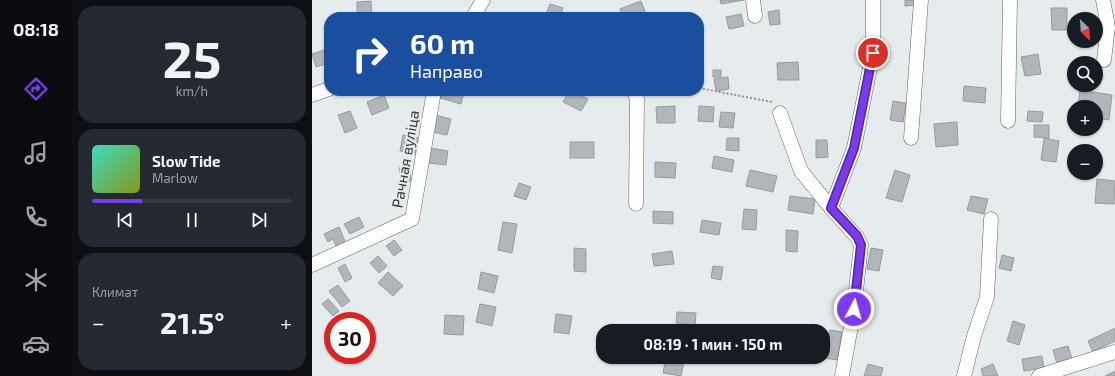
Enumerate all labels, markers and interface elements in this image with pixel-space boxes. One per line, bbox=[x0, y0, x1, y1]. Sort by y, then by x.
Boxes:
north arrow bbox=[1067, 12, 1103, 48]
map controls bbox=[1067, 12, 1103, 180]
text: 08:18 bbox=[13, 18, 59, 40]
text: 25 bbox=[163, 26, 221, 88]
text: 60 m bbox=[410, 26, 475, 60]
icon: right bbox=[344, 28, 396, 80]
pin bbox=[856, 36, 890, 70]
icon: arrive bbox=[862, 42, 884, 64]
button: search bbox=[1067, 56, 1103, 92]
text: Направо bbox=[410, 60, 483, 82]
icon: directions bbox=[22, 75, 50, 103]
text: km/h bbox=[176, 83, 208, 99]
button: + bbox=[1067, 100, 1103, 136]
street label: Рачная вуліца bbox=[388, 109, 423, 209]
icon: music bbox=[22, 139, 50, 167]
button: − bbox=[1067, 144, 1103, 180]
text: Slow Tide bbox=[152, 152, 220, 170]
text: Marlow bbox=[152, 170, 198, 186]
icon: phone bbox=[22, 203, 50, 231]
icon: previous bbox=[114, 209, 136, 231]
icon: pause bbox=[181, 209, 203, 231]
icon: next bbox=[248, 209, 270, 231]
icon: climate bbox=[22, 266, 50, 294]
text: Климат bbox=[92, 284, 138, 300]
position arrow bbox=[833, 288, 875, 330]
text: 21.5° bbox=[160, 304, 225, 340]
text: − bbox=[92, 309, 105, 335]
text: + bbox=[280, 309, 292, 335]
speed limit sign: 30 bbox=[324, 312, 376, 364]
icon: car bbox=[22, 330, 50, 358]
text: 08:19 · 1 мин · 150 m bbox=[644, 335, 782, 353]

